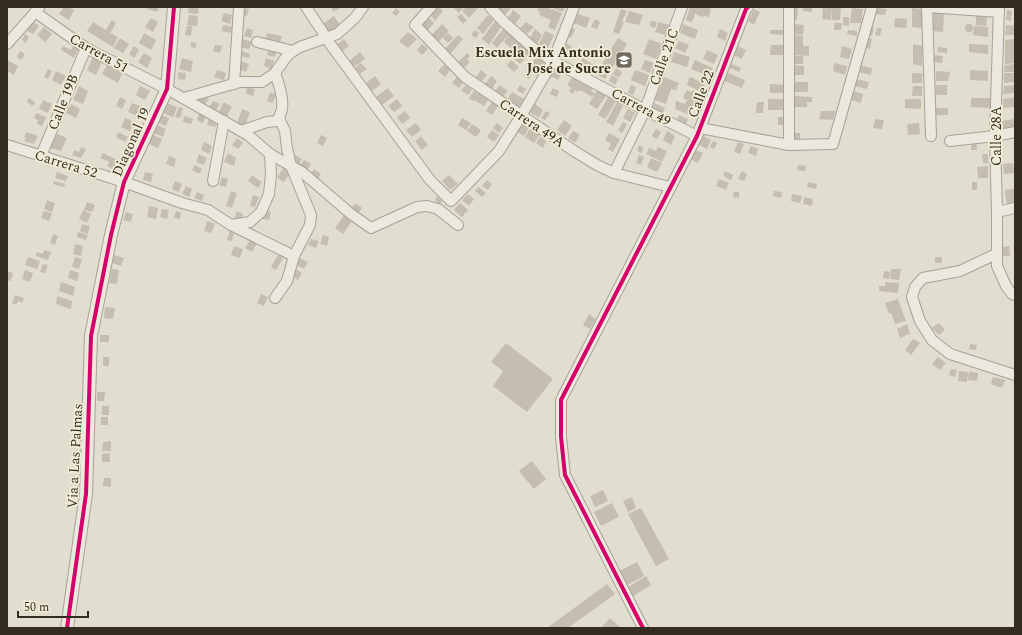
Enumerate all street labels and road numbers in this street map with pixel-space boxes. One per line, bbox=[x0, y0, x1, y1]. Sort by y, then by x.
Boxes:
street label: Calle 21C bbox=[644, 25, 684, 89]
street label: Carrera 51 bbox=[66, 28, 132, 78]
street label: Calle 22 bbox=[682, 67, 720, 121]
street label: Calle 19B bbox=[42, 71, 84, 133]
street label: Carrera 49 bbox=[607, 82, 675, 132]
street label: Carrera 49A bbox=[495, 93, 570, 153]
street label: Diagonal 19 bbox=[106, 104, 156, 180]
street label: Calle 28A bbox=[986, 106, 1007, 166]
street label: Carrera 52 bbox=[32, 144, 100, 184]
street label: Via a Las Palmas bbox=[62, 403, 88, 509]

